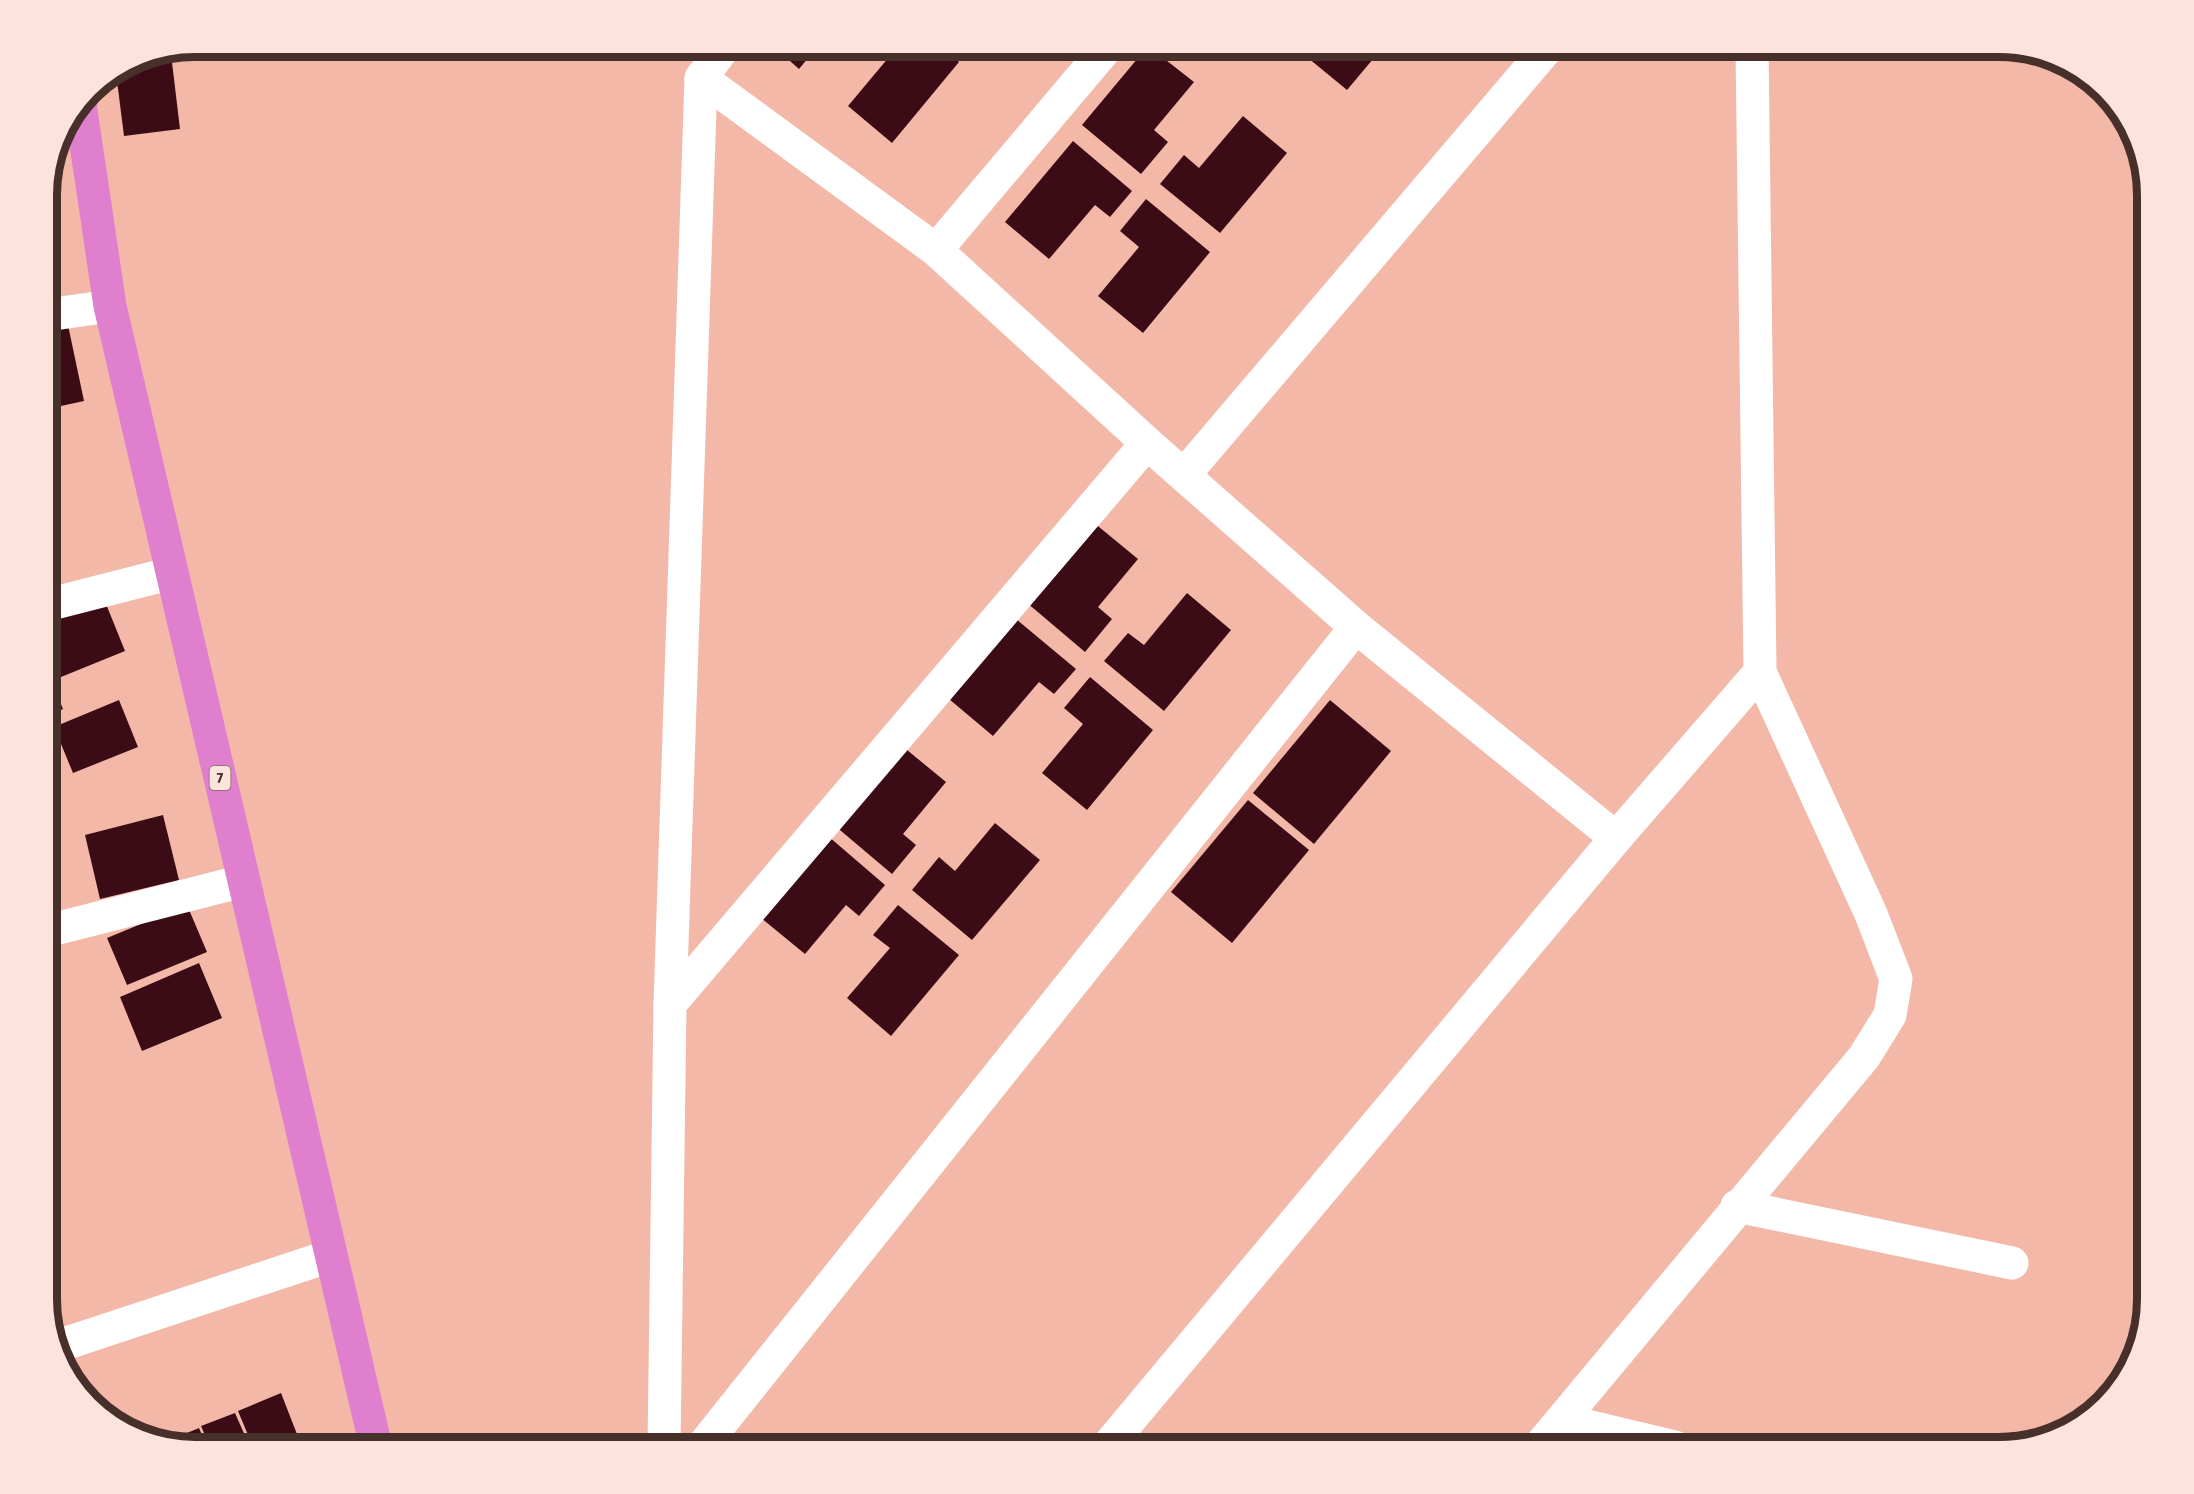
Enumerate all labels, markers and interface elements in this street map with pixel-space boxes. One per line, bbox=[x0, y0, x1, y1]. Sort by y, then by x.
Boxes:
road number: 7 bbox=[210, 766, 230, 790]

